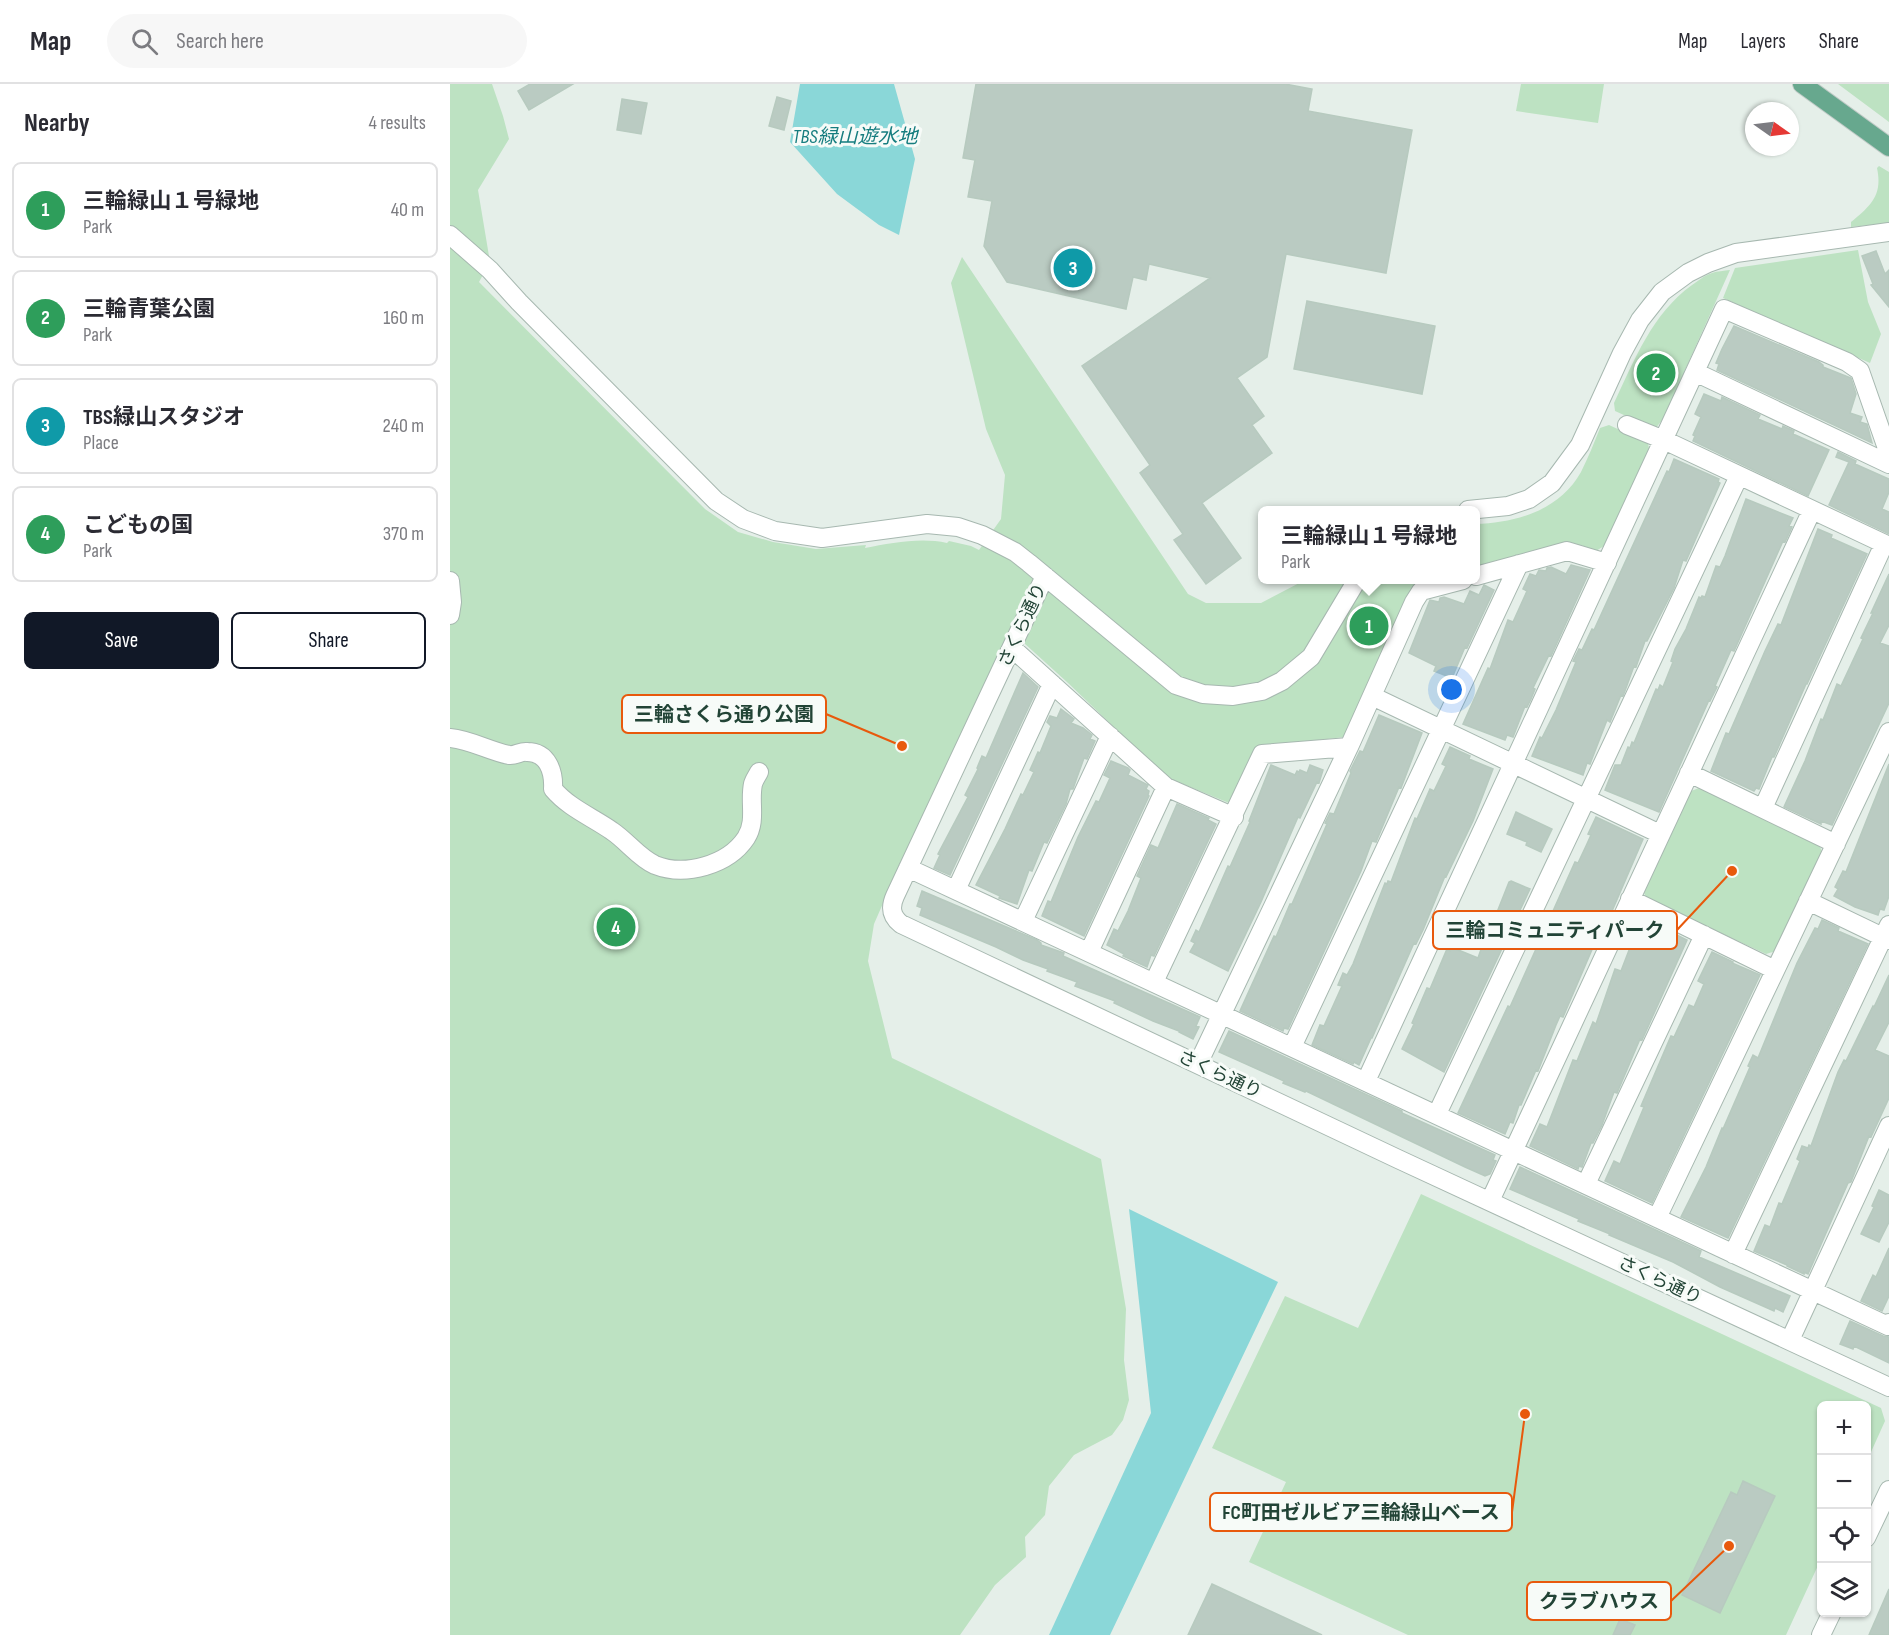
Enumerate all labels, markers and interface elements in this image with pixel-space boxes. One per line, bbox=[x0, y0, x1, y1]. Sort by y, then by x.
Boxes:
search box bbox=[107, 14, 527, 68]
text: Map bbox=[30, 25, 71, 58]
icon: search bbox=[128, 25, 161, 58]
text: Search here bbox=[176, 28, 264, 55]
text: Map bbox=[1678, 29, 1707, 54]
text: Layers bbox=[1740, 29, 1786, 54]
text: Share bbox=[1819, 29, 1859, 54]
north arrow bbox=[1745, 102, 1799, 156]
text: Nearby bbox=[24, 108, 90, 139]
text: 4 results bbox=[369, 111, 426, 135]
water label: TBS緑山遊水地 bbox=[792, 125, 920, 149]
text: 三輪緑山１号緑地 bbox=[83, 188, 259, 215]
text: 1 bbox=[42, 198, 49, 222]
text: 40 m bbox=[391, 198, 424, 222]
text: Park bbox=[83, 215, 112, 239]
pin: 3 bbox=[1054, 246, 1092, 291]
text: 三輪青葉公園 bbox=[83, 296, 215, 323]
text: 2 bbox=[41, 306, 50, 330]
text: 160 m bbox=[383, 306, 424, 330]
text: Park bbox=[83, 323, 112, 347]
pin: 2 bbox=[1636, 350, 1676, 396]
text: TBS緑山スタジオ bbox=[83, 404, 245, 431]
text: 3 bbox=[41, 414, 50, 438]
text: 240 m bbox=[383, 414, 424, 438]
text: Place bbox=[83, 431, 119, 455]
popup bbox=[1258, 506, 1480, 584]
text: こどもの国 bbox=[83, 512, 193, 539]
text: 4 bbox=[41, 522, 50, 546]
text: 370 m bbox=[383, 522, 424, 546]
text: 三輪緑山１号緑地 bbox=[1281, 523, 1457, 550]
text: Park bbox=[83, 539, 112, 563]
text: Park bbox=[1281, 550, 1310, 574]
street label: さくら通り bbox=[994, 580, 1051, 670]
pin: 1 bbox=[1350, 604, 1388, 648]
button: Save bbox=[24, 612, 219, 669]
button: Share bbox=[231, 612, 426, 669]
your location bbox=[1437, 675, 1466, 704]
callout: 三輪さくら通り公園 bbox=[622, 695, 826, 733]
text: 三輪さくら通り公園 bbox=[634, 703, 814, 727]
pin: 4 bbox=[596, 904, 636, 950]
callout: 三輪コミュニティパーク bbox=[1433, 911, 1677, 949]
text: 三輪コミュニティパーク bbox=[1446, 919, 1664, 943]
street label: さくら通り bbox=[1175, 1046, 1265, 1103]
street label: さくら通り bbox=[1615, 1252, 1705, 1309]
map controls bbox=[1817, 1401, 1871, 1617]
button: + bbox=[1817, 1401, 1871, 1455]
button: − bbox=[1817, 1455, 1871, 1509]
callout: FC町田ゼルビア三輪緑山ベース bbox=[1210, 1493, 1512, 1531]
text: FC町田ゼルビア三輪緑山ベース bbox=[1222, 1501, 1500, 1525]
button: locate bbox=[1817, 1509, 1871, 1563]
button: layers bbox=[1817, 1563, 1871, 1617]
callout: クラブハウス bbox=[1527, 1582, 1671, 1620]
text: クラブハウス bbox=[1539, 1590, 1659, 1614]

